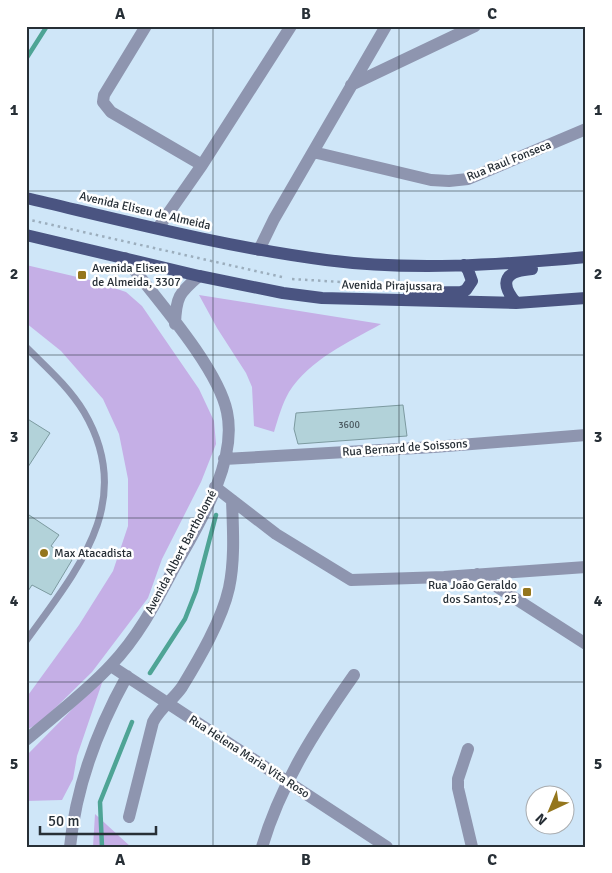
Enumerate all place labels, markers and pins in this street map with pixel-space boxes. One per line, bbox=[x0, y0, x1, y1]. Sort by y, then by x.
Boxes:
place label: Avenida Eliseu de Almeida, 3307 bbox=[92, 261, 181, 290]
marker: Avenida Eliseu de Almeida, 3307 bbox=[76, 269, 88, 281]
place label: Max Atacadista bbox=[54, 546, 132, 561]
marker: Max Atacadista bbox=[38, 547, 50, 559]
place label: Rua João Geraldo dos Santos, 25 bbox=[428, 578, 517, 607]
marker: Rua João Geraldo dos Santos, 25 bbox=[521, 586, 533, 598]

